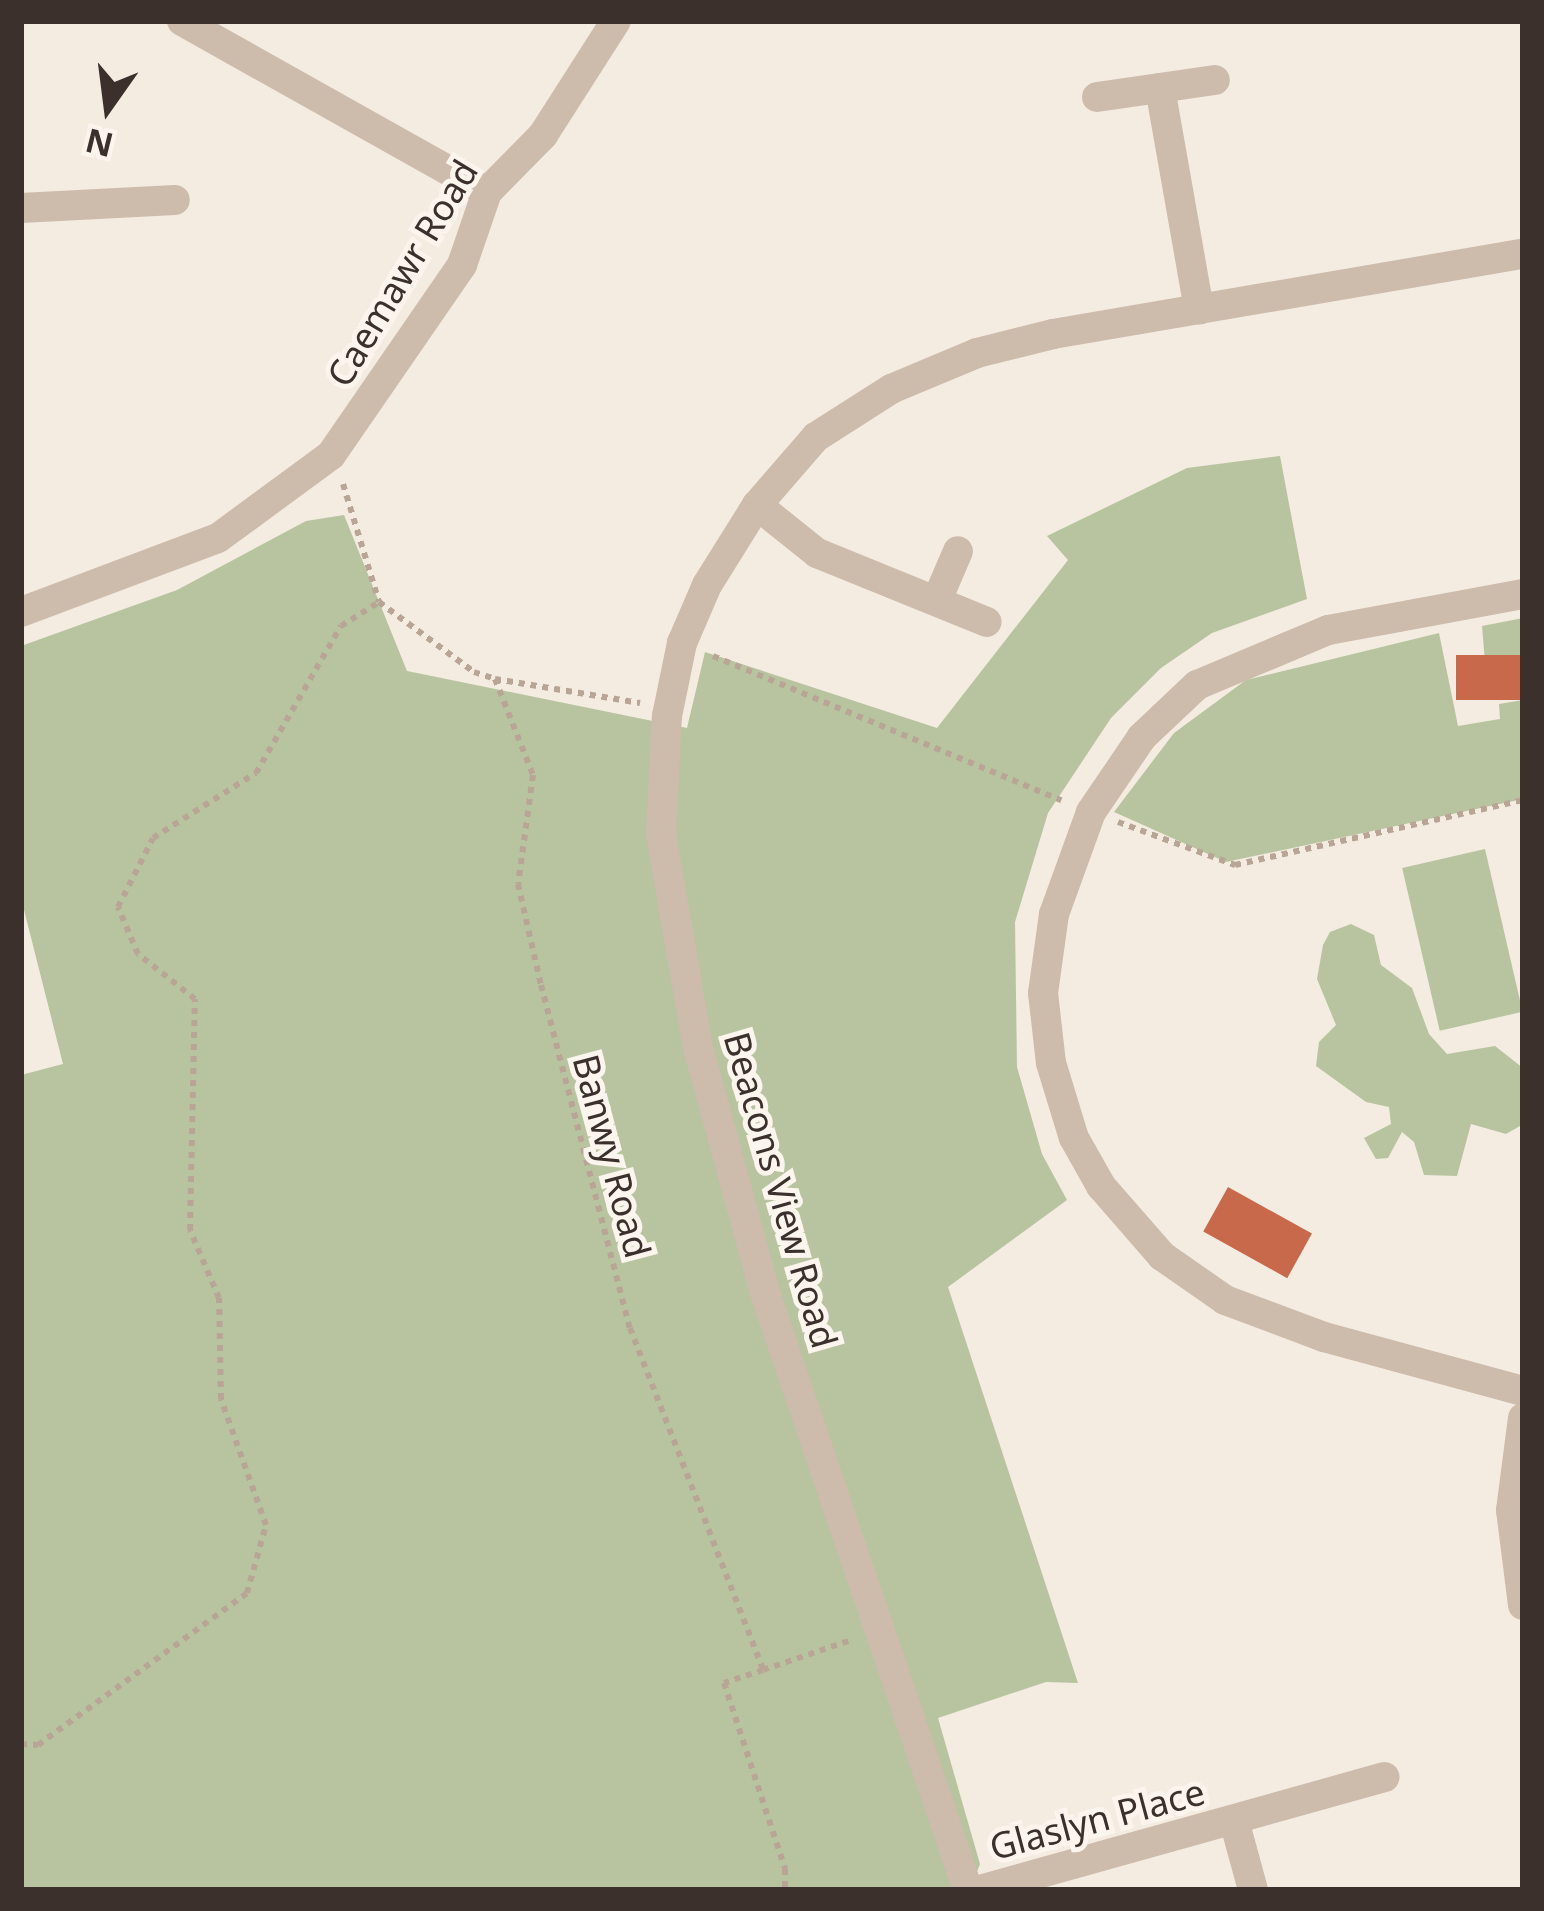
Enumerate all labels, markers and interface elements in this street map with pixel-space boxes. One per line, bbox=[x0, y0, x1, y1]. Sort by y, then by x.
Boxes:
north arrow bbox=[48, 48, 168, 168]
text: N bbox=[81, 118, 118, 168]
street label: Caemawr Road bbox=[318, 152, 486, 394]
street label: Beacons View Road bbox=[715, 1027, 847, 1353]
street label: Banwy Road bbox=[564, 1050, 660, 1262]
street label: Glaslyn Place bbox=[985, 1770, 1209, 1868]

